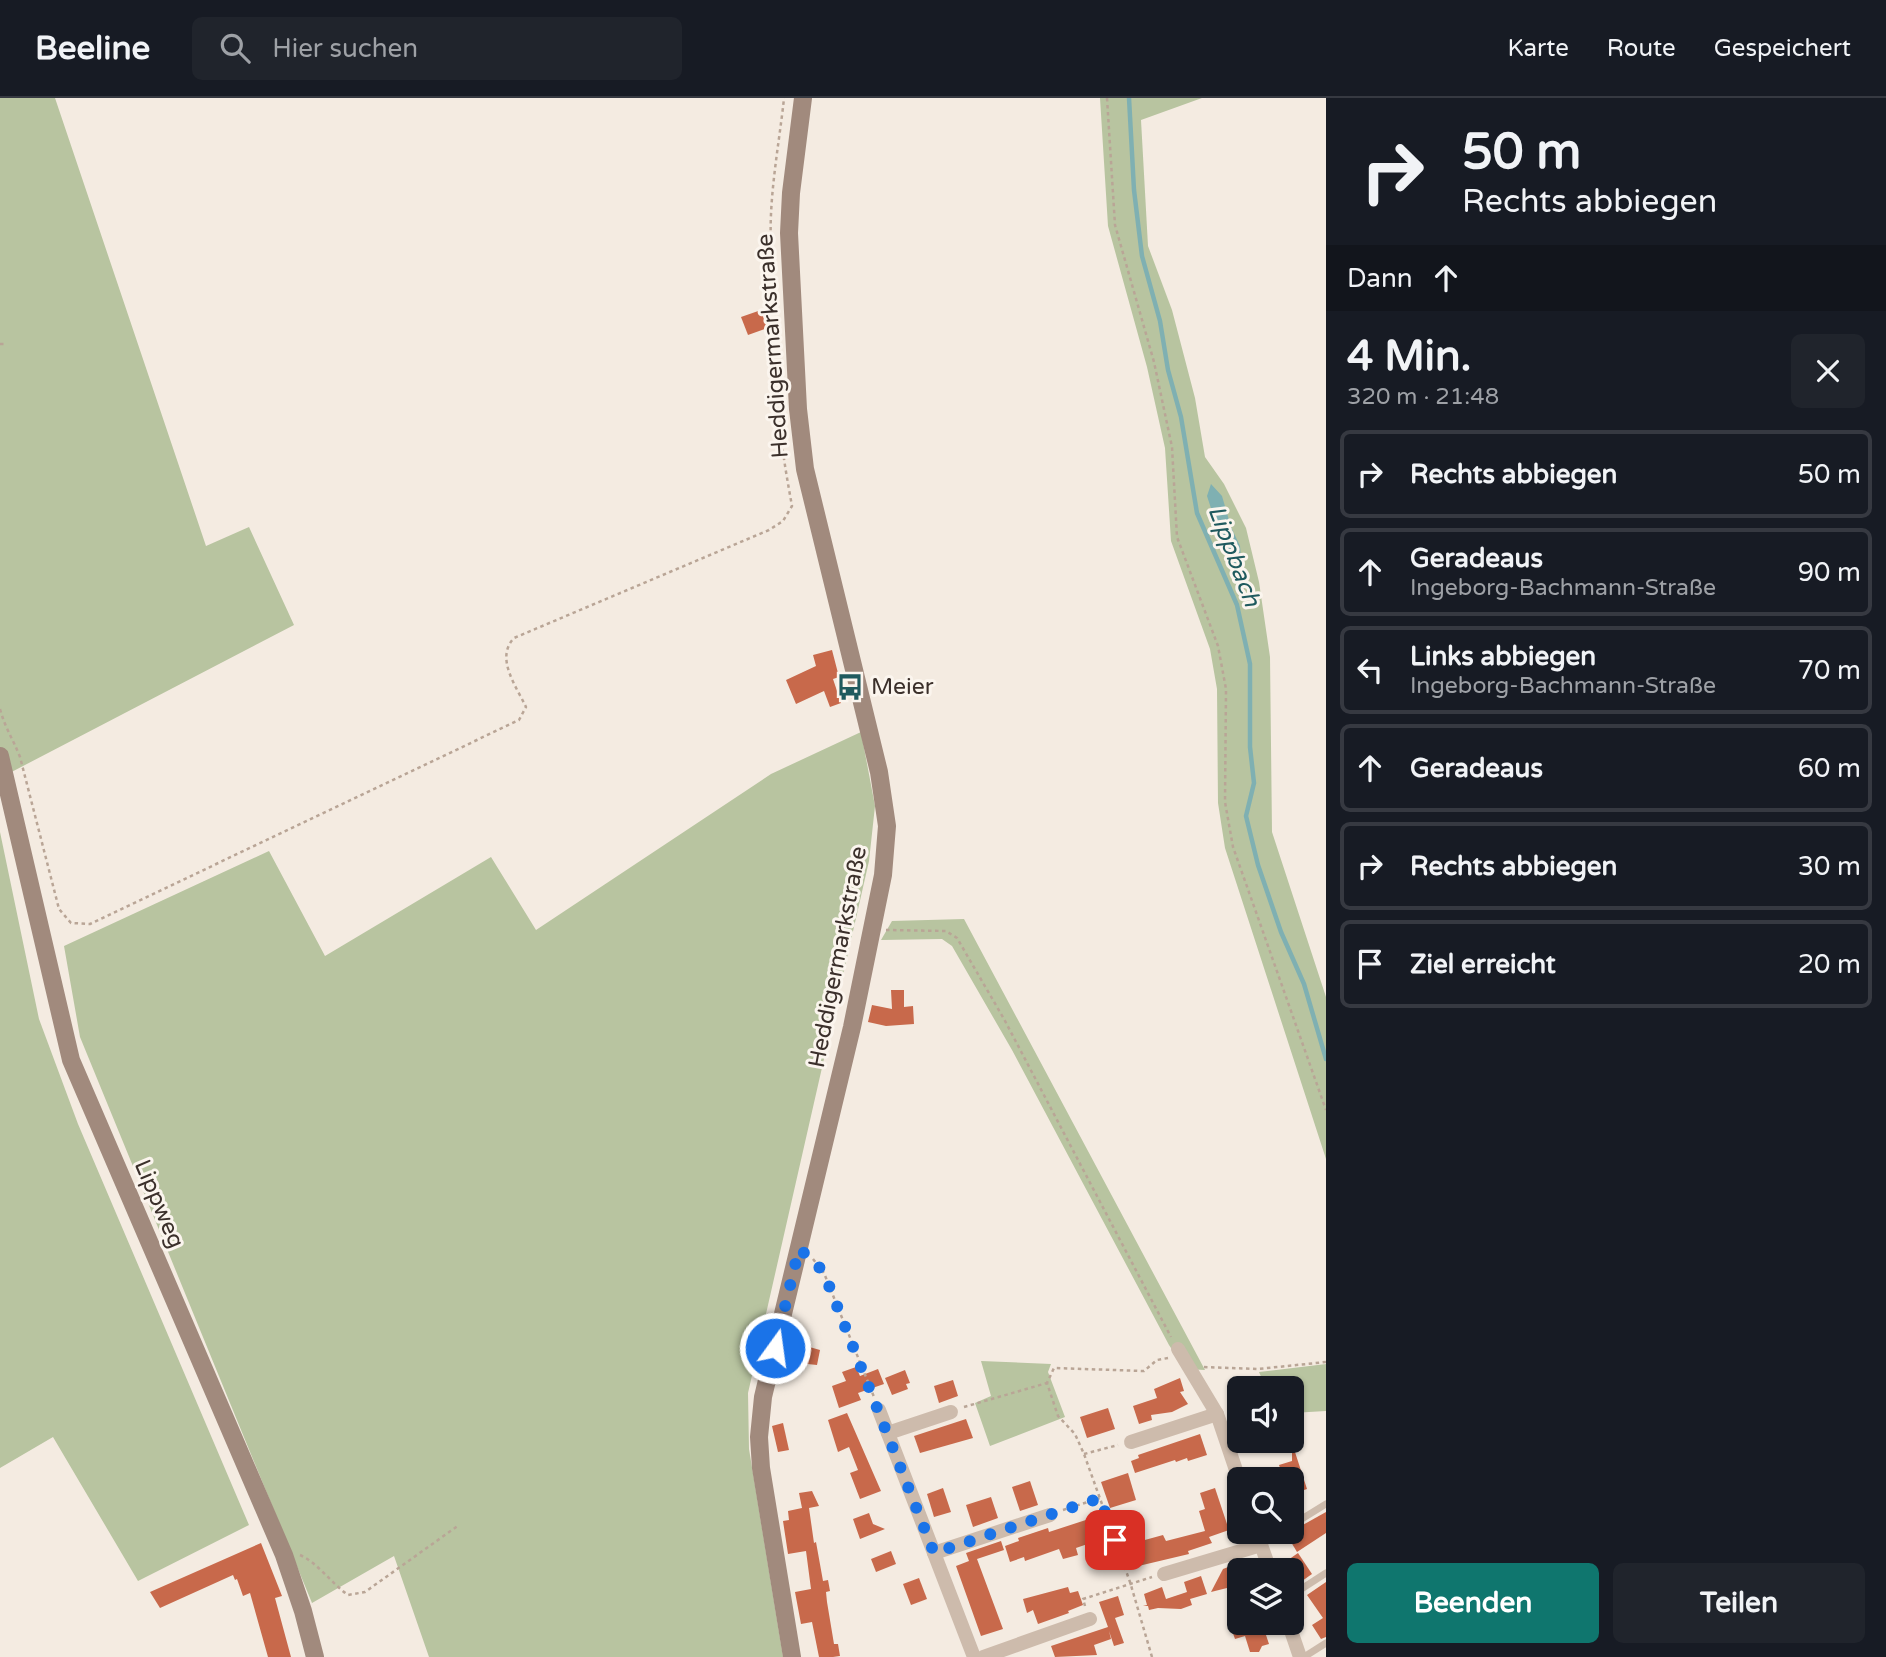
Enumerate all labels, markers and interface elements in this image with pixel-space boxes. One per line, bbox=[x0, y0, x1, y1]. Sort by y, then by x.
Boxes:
search box bbox=[192, 17, 682, 80]
text: Beeline bbox=[35, 29, 150, 68]
icon: search bbox=[216, 29, 254, 67]
text: Hier suchen bbox=[272, 33, 418, 64]
text: Karte bbox=[1507, 34, 1569, 63]
text: Route bbox=[1607, 34, 1676, 63]
text: Gespeichert bbox=[1714, 34, 1851, 63]
text: 50 m bbox=[1462, 123, 1581, 182]
icon: right bbox=[1347, 126, 1438, 217]
text: Rechts abbiegen bbox=[1462, 183, 1717, 221]
street label: Heddigermarkstraße bbox=[751, 233, 795, 459]
icon: ahead bbox=[1427, 259, 1465, 297]
text: Dann bbox=[1347, 263, 1413, 294]
text: 4 Min. bbox=[1347, 331, 1471, 382]
button: close bbox=[1791, 334, 1865, 408]
text: 320 m · 21:48 bbox=[1347, 383, 1499, 411]
icon: right bbox=[1351, 455, 1389, 493]
text: Rechts abbiegen bbox=[1410, 459, 1617, 490]
text: 50 m bbox=[1798, 459, 1861, 490]
water label: Lippbach bbox=[1201, 501, 1267, 612]
text: Geradeaus bbox=[1410, 543, 1543, 574]
icon: ahead bbox=[1351, 553, 1389, 591]
text: 90 m bbox=[1798, 557, 1861, 588]
text: Ingeborg-Bachmann-Straße bbox=[1410, 574, 1716, 602]
text: Links abbiegen bbox=[1410, 641, 1596, 672]
icon: left bbox=[1351, 651, 1389, 689]
text: 70 m bbox=[1798, 655, 1861, 686]
bus stop icon: Meier bbox=[835, 672, 865, 702]
text: Ingeborg-Bachmann-Straße bbox=[1410, 672, 1716, 700]
place label: Meier bbox=[871, 673, 934, 701]
icon: ahead bbox=[1351, 749, 1389, 787]
text: Geradeaus bbox=[1410, 753, 1543, 784]
text: 60 m bbox=[1798, 753, 1861, 784]
street label: Heddigermarkstraße bbox=[803, 844, 873, 1070]
icon: right bbox=[1351, 847, 1389, 885]
text: Rechts abbiegen bbox=[1410, 851, 1617, 882]
text: 30 m bbox=[1798, 851, 1861, 882]
icon: arrive bbox=[1351, 945, 1389, 983]
text: Ziel erreicht bbox=[1410, 949, 1556, 980]
text: 20 m bbox=[1798, 949, 1861, 980]
street label: Lippweg bbox=[128, 1156, 190, 1252]
position arrow bbox=[738, 1311, 812, 1385]
map controls bbox=[1227, 1376, 1304, 1635]
button: sound bbox=[1227, 1376, 1304, 1453]
button: search bbox=[1227, 1467, 1304, 1544]
pin bbox=[1085, 1510, 1145, 1570]
icon: arrive bbox=[1096, 1521, 1134, 1559]
button: layers bbox=[1227, 1558, 1304, 1635]
button: Beenden bbox=[1347, 1563, 1599, 1643]
button: Teilen bbox=[1613, 1563, 1865, 1643]

